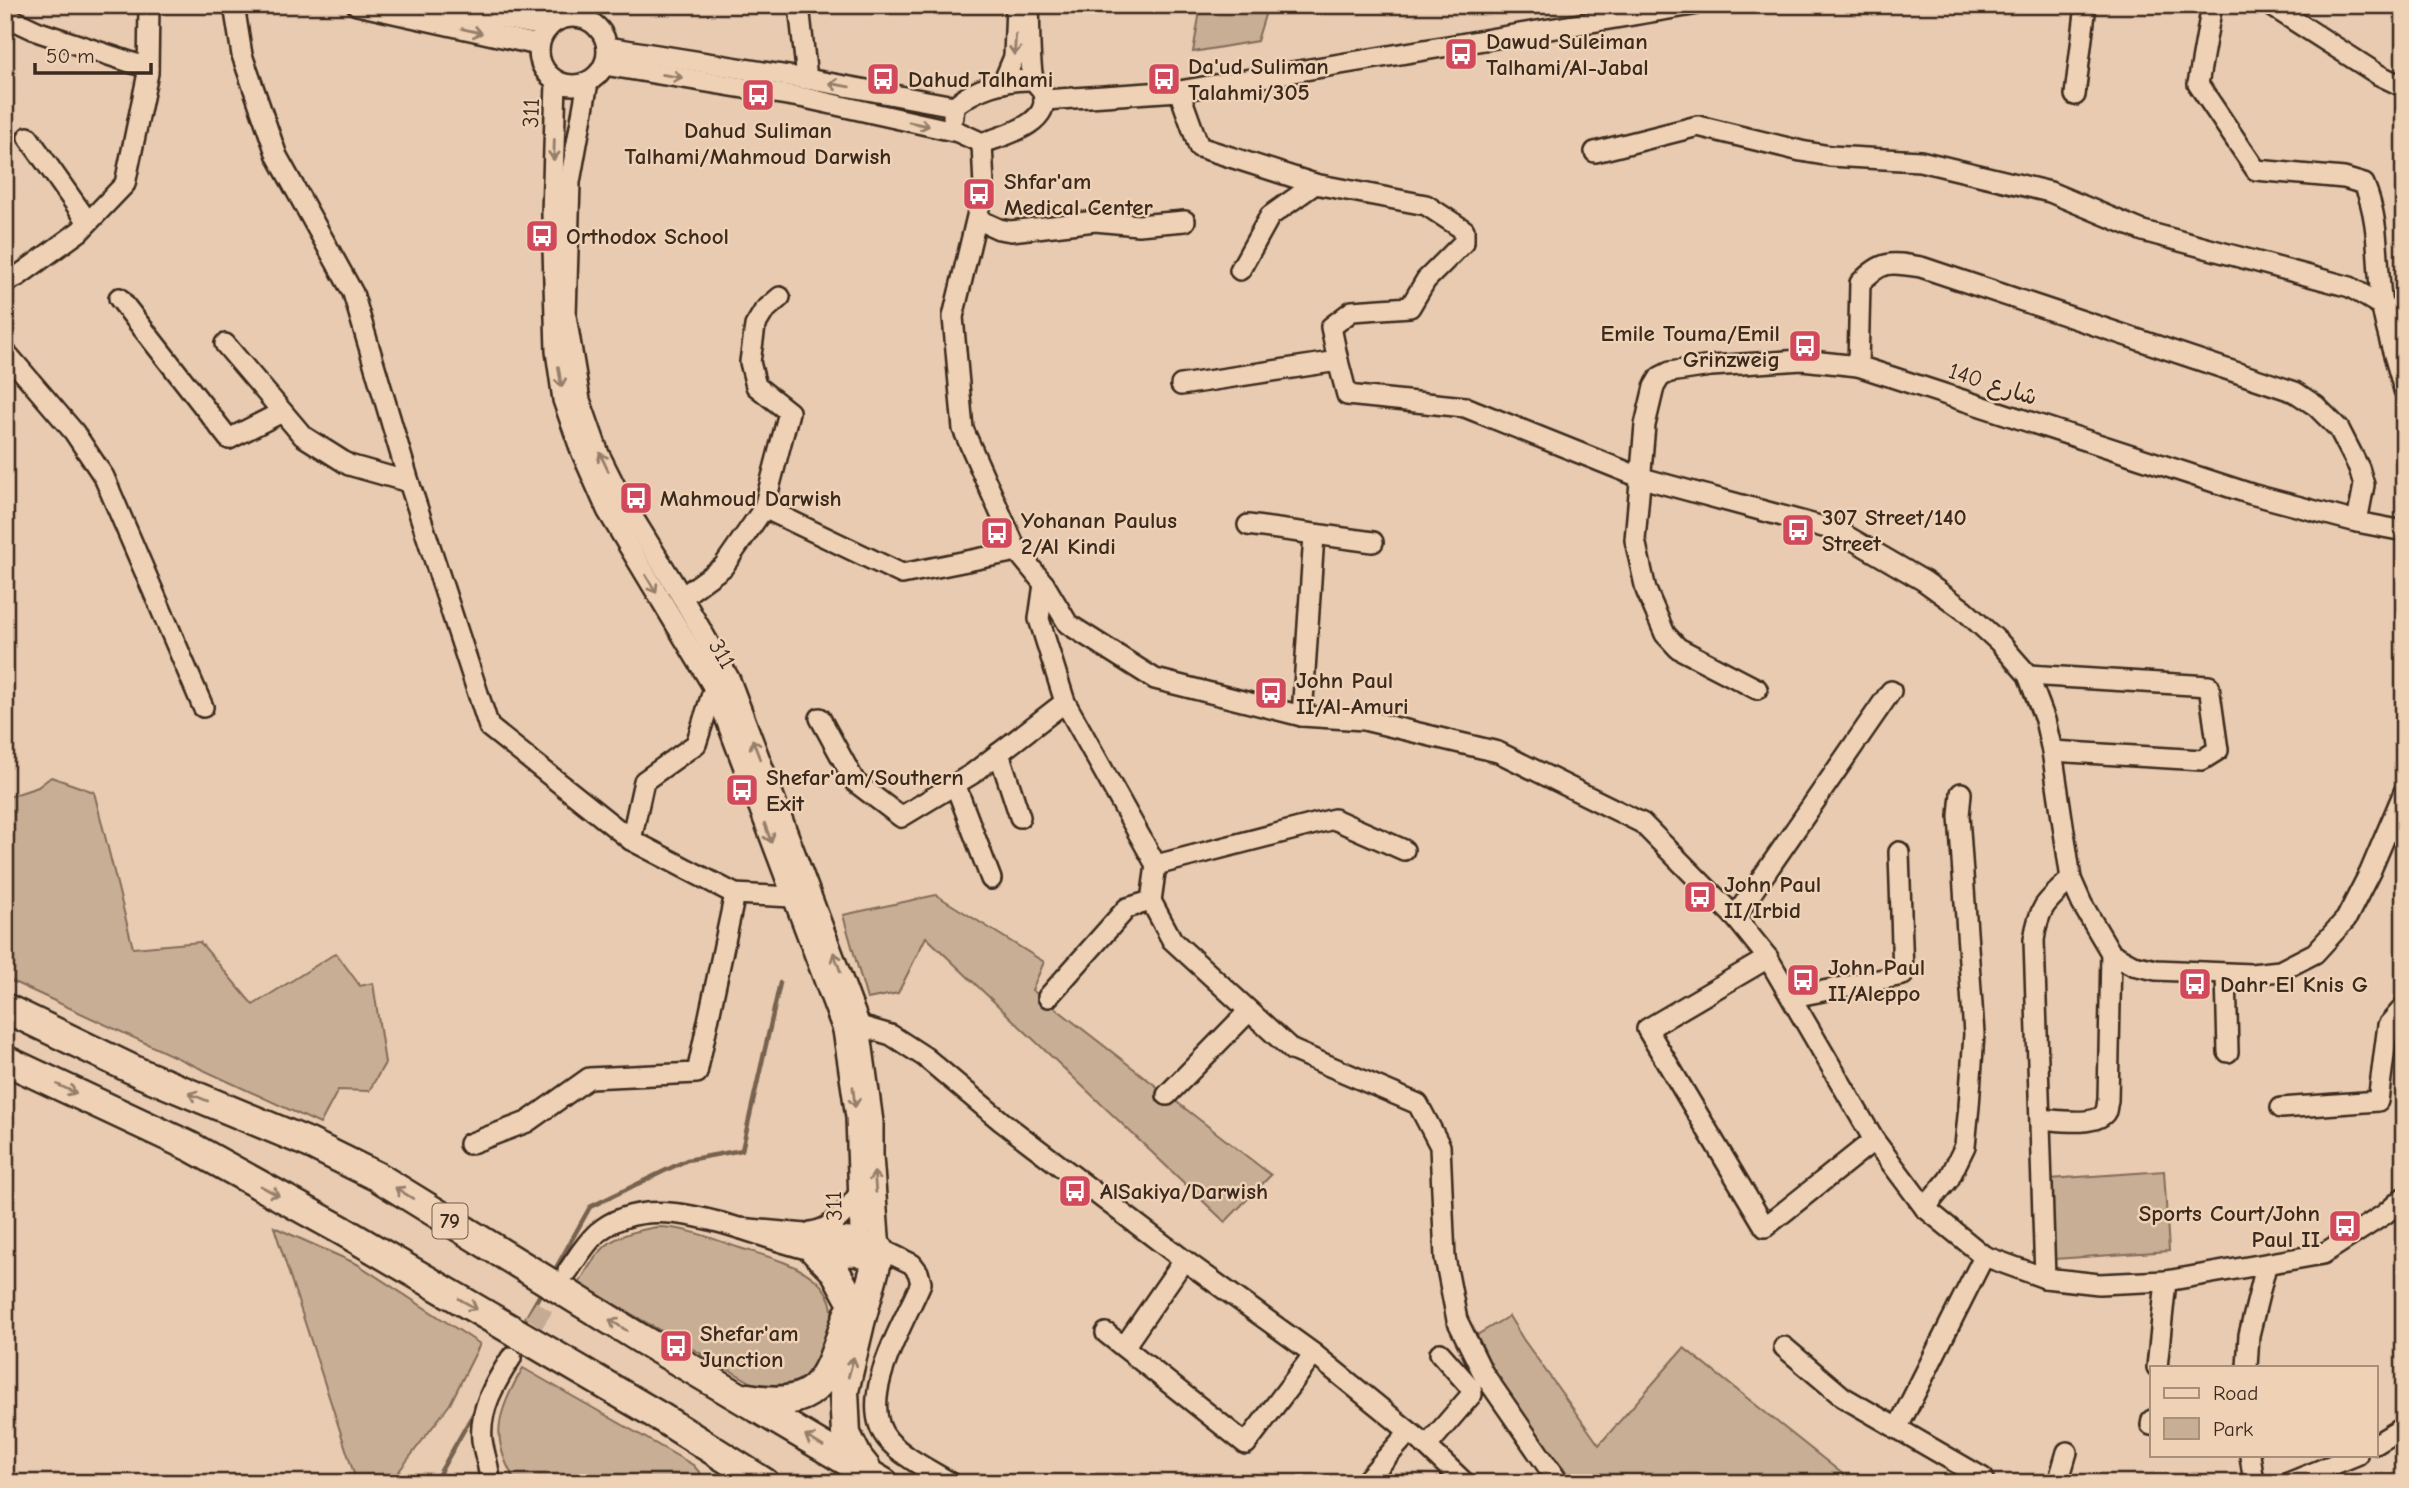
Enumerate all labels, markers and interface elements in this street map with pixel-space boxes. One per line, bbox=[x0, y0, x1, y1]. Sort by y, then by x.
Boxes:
one-way arrow bbox=[460, 24, 483, 38]
place label: Dawud Suleiman Talhami/Al-Jabal bbox=[1486, 28, 1649, 81]
scale bar bbox=[35, 32, 150, 76]
one-way arrow bbox=[1008, 33, 1021, 56]
bus stop icon: Dawud Suleiman Talhami/Al-Jabal bbox=[1442, 35, 1480, 73]
text: 50 m bbox=[46, 44, 95, 68]
place label: Da'ud Suliman Talahmi/305 bbox=[1188, 53, 1329, 106]
bus stop icon: Dahud Talhami bbox=[864, 60, 902, 98]
bus stop icon: Da'ud Suliman Talahmi/305 bbox=[1145, 60, 1183, 98]
place label: Dahud Talhami bbox=[908, 66, 1053, 93]
one-way arrow bbox=[660, 70, 683, 83]
bus stop icon: Dahud Suliman Talhami/Mahmoud Darwish bbox=[739, 76, 777, 114]
one-way arrow bbox=[828, 78, 851, 91]
street label: 311 bbox=[517, 98, 545, 128]
place label: Dahud Suliman Talhami/Mahmoud Darwish bbox=[625, 117, 891, 170]
one-way arrow bbox=[907, 117, 930, 131]
one-way arrow bbox=[547, 138, 560, 161]
place label: Shfar'am Medical Center bbox=[1004, 168, 1153, 221]
bus stop icon: Shfar'am Medical Center bbox=[960, 175, 998, 213]
bus stop icon: Orthodox School bbox=[523, 217, 561, 255]
place label: Orthodox School bbox=[566, 223, 729, 250]
place label: Emile Touma/Emil Grinzweig bbox=[1601, 320, 1780, 373]
bus stop icon: Emile Touma/Emil Grinzweig bbox=[1786, 327, 1824, 365]
street label: شارع 140 bbox=[1945, 357, 2041, 413]
one-way arrow bbox=[553, 365, 566, 388]
one-way arrow bbox=[596, 452, 610, 473]
bus stop icon: Mahmoud Darwish bbox=[617, 479, 655, 517]
place label: Mahmoud Darwish bbox=[660, 485, 842, 512]
place label: 307 Street/140 Street bbox=[1822, 504, 1967, 557]
place label: Yohanan Paulus 2/Al Kindi bbox=[1021, 507, 1177, 560]
bus stop icon: 307 Street/140 Street bbox=[1779, 511, 1817, 549]
bus stop icon: Yohanan Paulus 2/Al Kindi bbox=[978, 514, 1016, 552]
one-way arrow bbox=[645, 573, 659, 593]
street label: 311 bbox=[703, 634, 741, 674]
place label: John Paul II/Al-Amuri bbox=[1296, 667, 1409, 720]
bus stop icon: John Paul II/Al-Amuri bbox=[1252, 674, 1290, 712]
one-way arrow bbox=[748, 739, 761, 760]
place label: Shefar'am/Southern Exit bbox=[766, 764, 964, 817]
bus stop icon: Shefar'am/Southern Exit bbox=[723, 771, 761, 809]
one-way arrow bbox=[763, 821, 776, 843]
place label: John Paul II/Irbid bbox=[1724, 871, 1821, 924]
bus stop icon: John Paul II/Irbid bbox=[1681, 878, 1719, 916]
one-way arrow bbox=[829, 951, 842, 973]
place label: John Paul II/Aleppo bbox=[1828, 954, 1925, 1007]
bus stop icon: John Paul II/Aleppo bbox=[1784, 961, 1822, 999]
bus stop icon: Dahr El Knis G bbox=[2176, 965, 2214, 1003]
place label: Dahr El Knis G bbox=[2220, 971, 2368, 998]
one-way arrow bbox=[56, 1083, 77, 1097]
one-way arrow bbox=[847, 1085, 860, 1108]
one-way arrow bbox=[187, 1089, 209, 1102]
one-way arrow bbox=[868, 1172, 881, 1194]
bus stop icon: AlSakiya/Darwish bbox=[1056, 1172, 1094, 1210]
place label: AlSakiya/Darwish bbox=[1100, 1178, 1268, 1205]
one-way arrow bbox=[260, 1184, 280, 1198]
one-way arrow bbox=[394, 1185, 414, 1199]
street label: 311 bbox=[820, 1191, 848, 1221]
place label: Sports Court/John Paul II bbox=[2139, 1200, 2320, 1253]
road number: 79 bbox=[433, 1204, 468, 1238]
bus stop icon: Sports Court/John Paul II bbox=[2326, 1207, 2364, 1245]
one-way arrow bbox=[457, 1297, 477, 1311]
one-way arrow bbox=[609, 1317, 629, 1331]
place label: Shefar'am Junction bbox=[700, 1320, 799, 1373]
bus stop icon: Shefar'am Junction bbox=[657, 1327, 695, 1365]
one-way arrow bbox=[845, 1357, 858, 1379]
legend bbox=[2150, 1366, 2378, 1456]
text: Road bbox=[2213, 1381, 2258, 1405]
text: Park bbox=[2213, 1417, 2253, 1441]
one-way arrow bbox=[804, 1433, 824, 1447]

